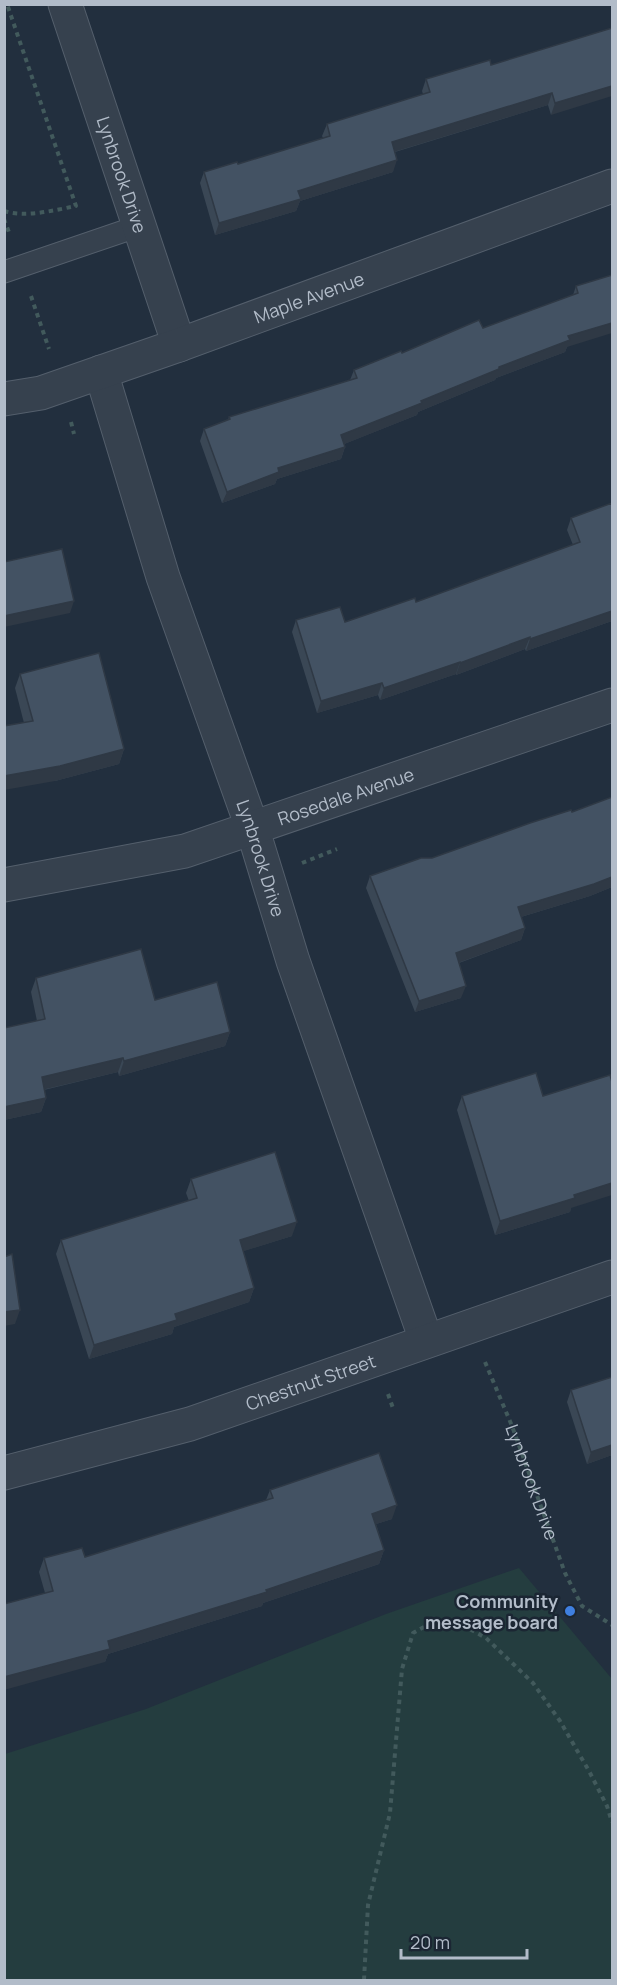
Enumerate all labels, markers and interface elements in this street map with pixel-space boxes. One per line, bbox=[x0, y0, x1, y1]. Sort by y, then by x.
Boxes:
street label: Lynbrook Drive bbox=[91, 113, 153, 236]
street label: Maple Avenue bbox=[250, 266, 367, 329]
street label: Rosedale Avenue bbox=[274, 762, 417, 830]
street label: Lynbrook Drive bbox=[231, 796, 291, 920]
street label: Chestnut Street bbox=[242, 1348, 379, 1416]
street label: Lynbrook Drive bbox=[500, 1421, 564, 1543]
place label: Community message board bbox=[425, 1589, 558, 1634]
marker: Community message board bbox=[563, 1604, 577, 1618]
scale bar bbox=[401, 1922, 527, 1960]
text: 20 m bbox=[410, 1930, 450, 1954]

